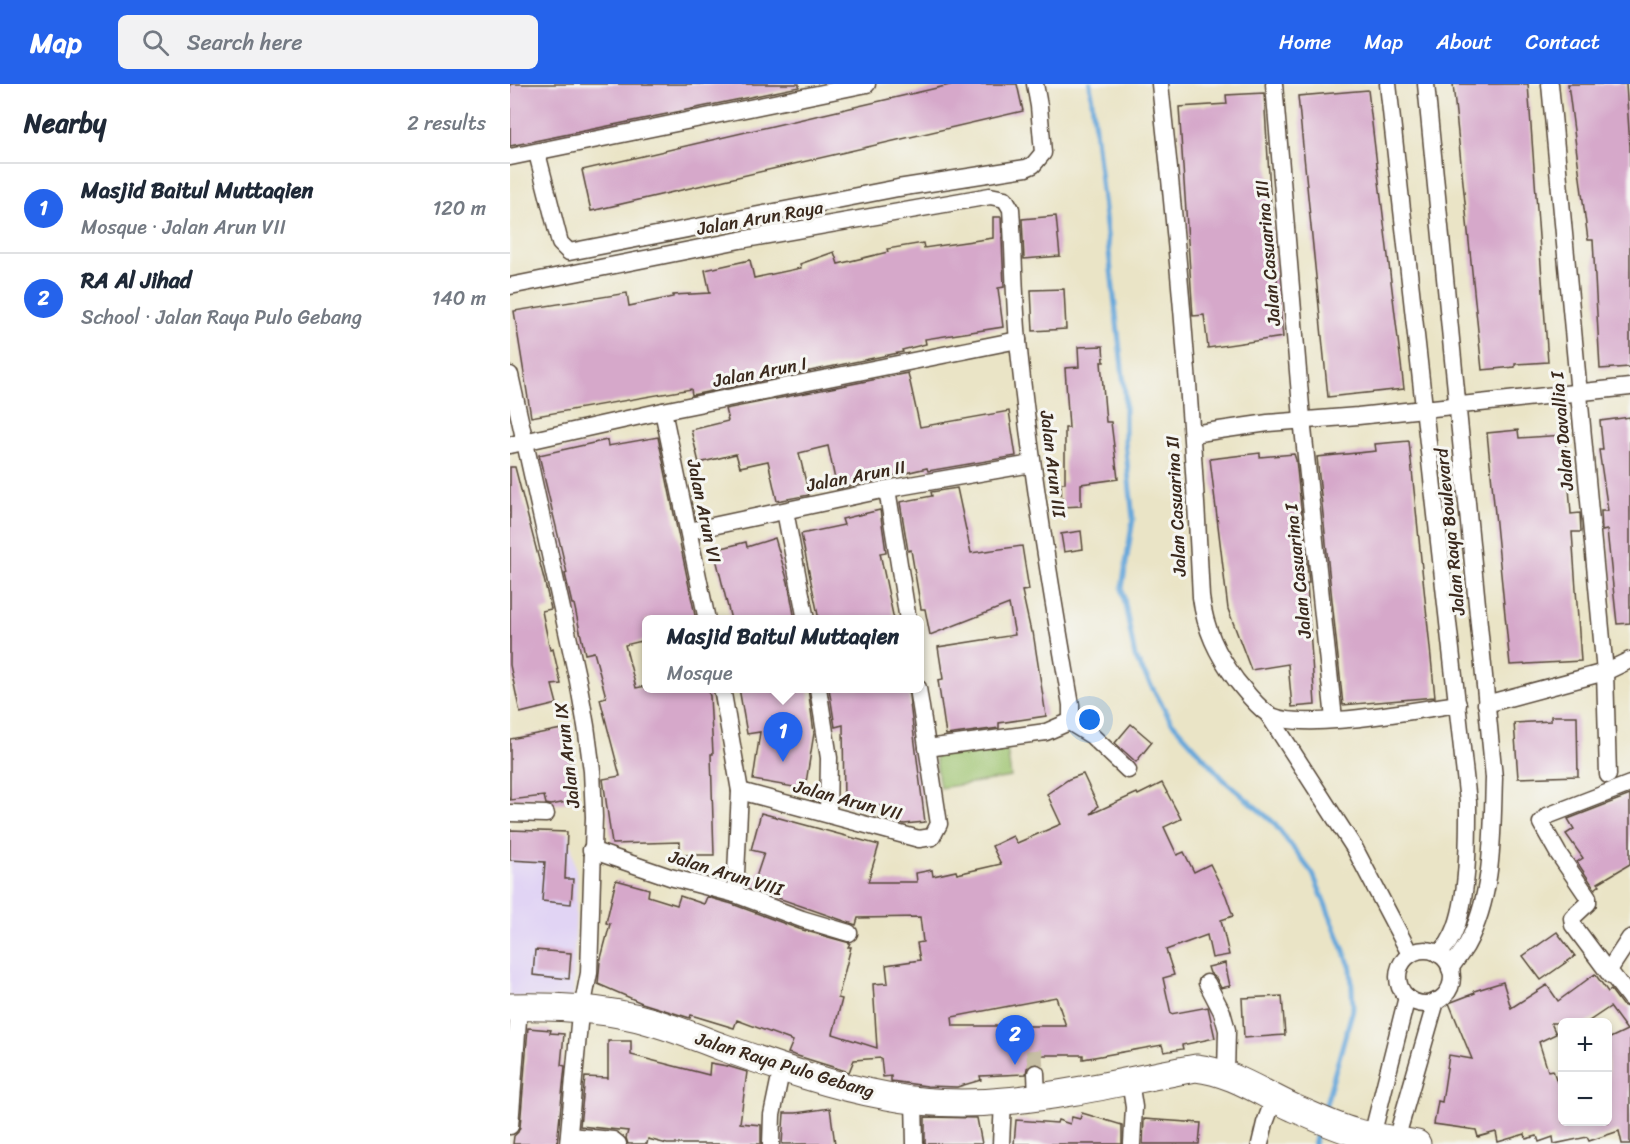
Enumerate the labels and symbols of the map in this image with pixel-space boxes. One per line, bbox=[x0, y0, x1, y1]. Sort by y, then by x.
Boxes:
street label: Jalan Casuarina III bbox=[1246, 178, 1290, 328]
street label: Jalan Arun Raya bbox=[693, 191, 827, 245]
street label: Jalan Arun I bbox=[709, 347, 810, 397]
street label: Jalan Davallia I bbox=[1541, 368, 1583, 493]
street label: Jalan Arun III bbox=[1030, 408, 1076, 521]
street label: Jalan Casuarina II bbox=[1156, 434, 1196, 578]
street label: Jalan Raya Boulevard bbox=[1425, 445, 1475, 618]
street label: Jalan Arun II bbox=[803, 451, 909, 501]
street label: Jalan Arun VI bbox=[677, 455, 731, 566]
street label: Jalan Casuarina I bbox=[1275, 500, 1321, 641]
street label: Jalan Arun IX bbox=[545, 700, 590, 811]
your location bbox=[1075, 705, 1104, 734]
pin: 1 bbox=[764, 712, 802, 762]
street label: Jalan Arun VII bbox=[789, 770, 906, 830]
street label: Jalan Arun VIII bbox=[664, 840, 789, 906]
pin: 2 bbox=[996, 1016, 1034, 1065]
street label: Jalan Raya Pulo Gebang bbox=[691, 1022, 878, 1107]

